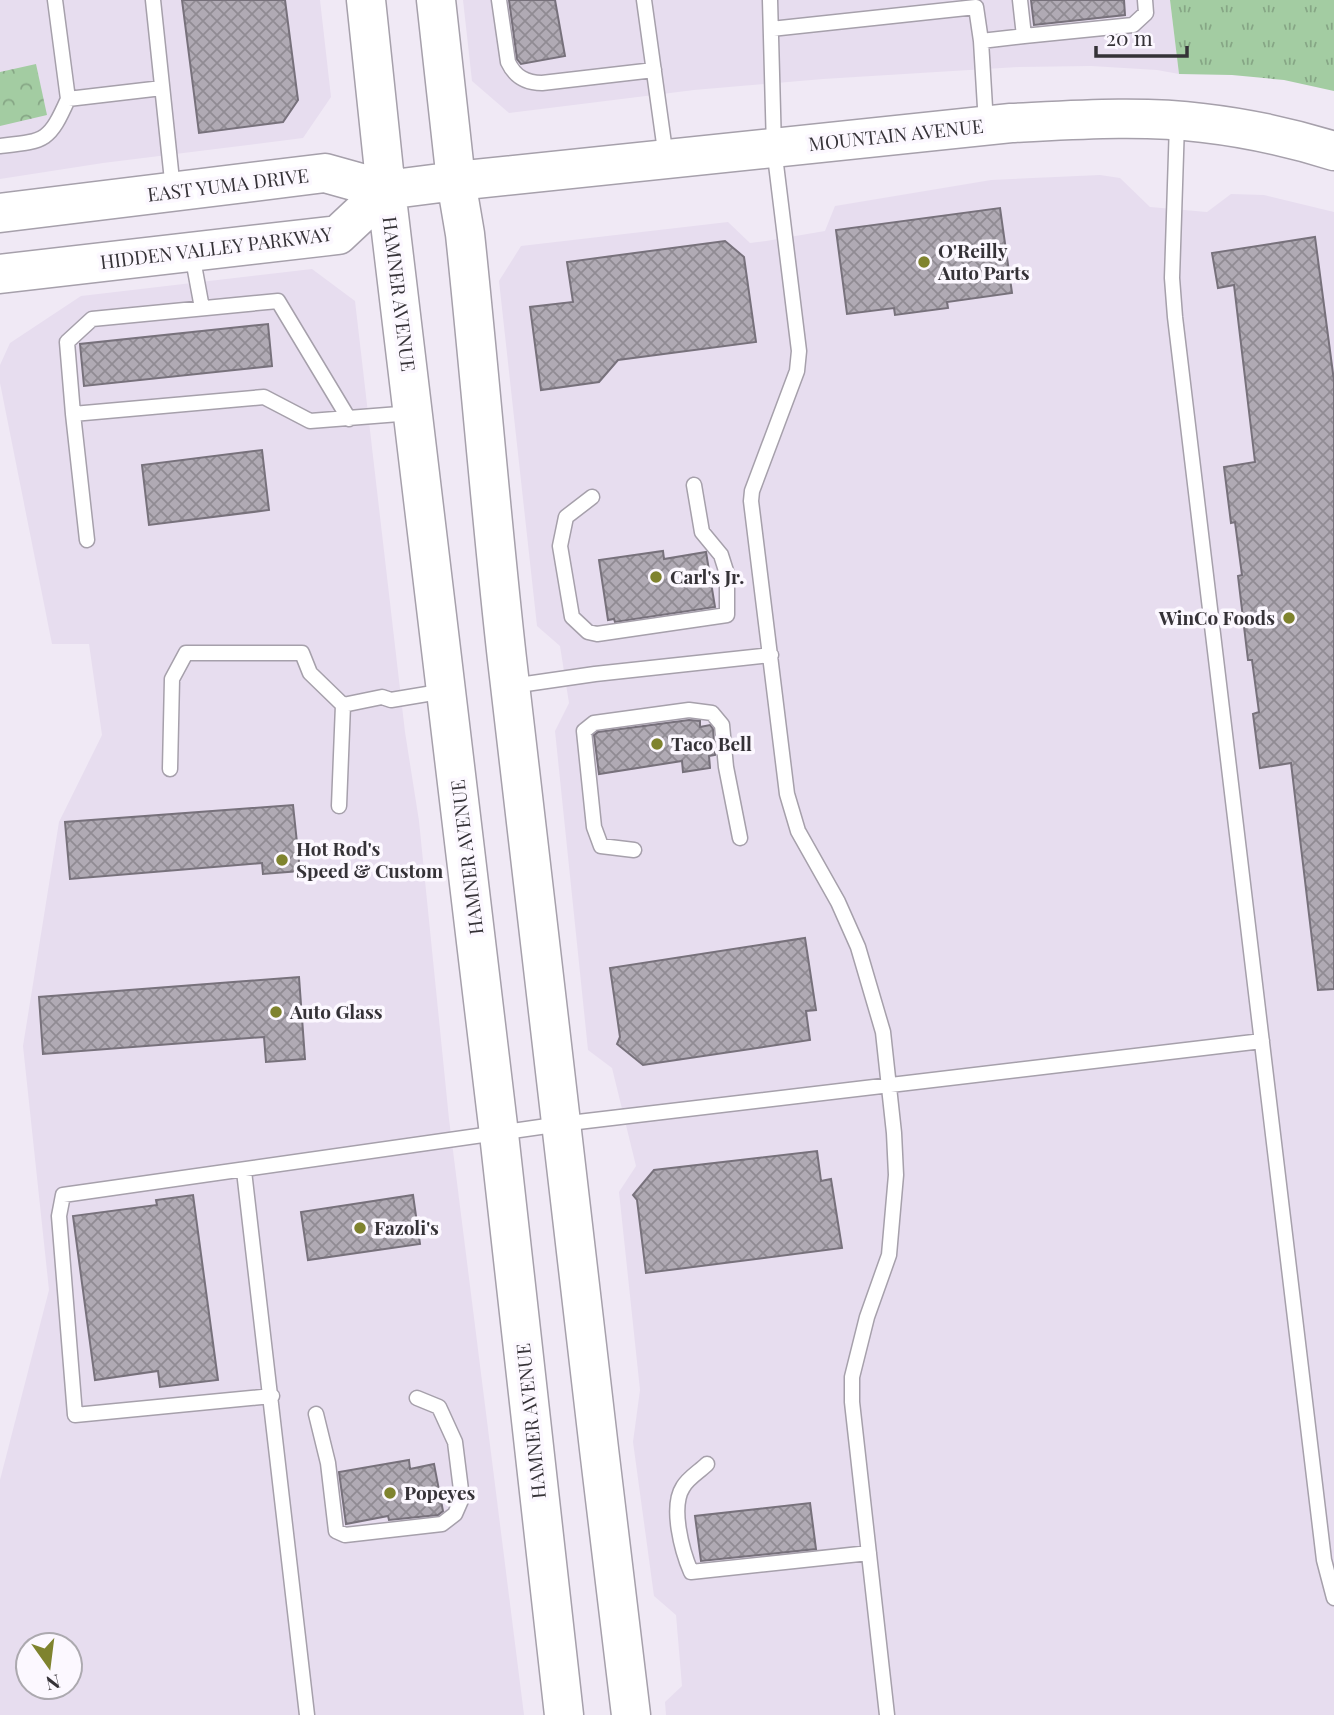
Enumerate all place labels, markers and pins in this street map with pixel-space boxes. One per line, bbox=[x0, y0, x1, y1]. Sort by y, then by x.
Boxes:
place label: O'Reilly Auto Parts bbox=[937, 237, 1030, 285]
marker: O'Reilly Auto Parts bbox=[916, 254, 932, 270]
place label: Carl's Jr. bbox=[670, 563, 744, 589]
marker: Carl's Jr. bbox=[648, 569, 664, 585]
place label: WinCo Foods bbox=[1158, 604, 1275, 630]
marker: WinCo Foods bbox=[1281, 610, 1297, 626]
place label: Taco Bell bbox=[671, 730, 752, 756]
marker: Taco Bell bbox=[649, 736, 665, 752]
place label: Hot Rod's Speed & Custom bbox=[296, 835, 443, 883]
marker: Hot Rod's Speed & Custom bbox=[274, 852, 290, 868]
place label: Auto Glass bbox=[289, 998, 383, 1024]
marker: Auto Glass bbox=[268, 1004, 284, 1020]
place label: Fazoli's bbox=[374, 1214, 439, 1240]
marker: Fazoli's bbox=[352, 1220, 368, 1236]
place label: Popeyes bbox=[404, 1479, 476, 1505]
marker: Popeyes bbox=[382, 1485, 398, 1501]

